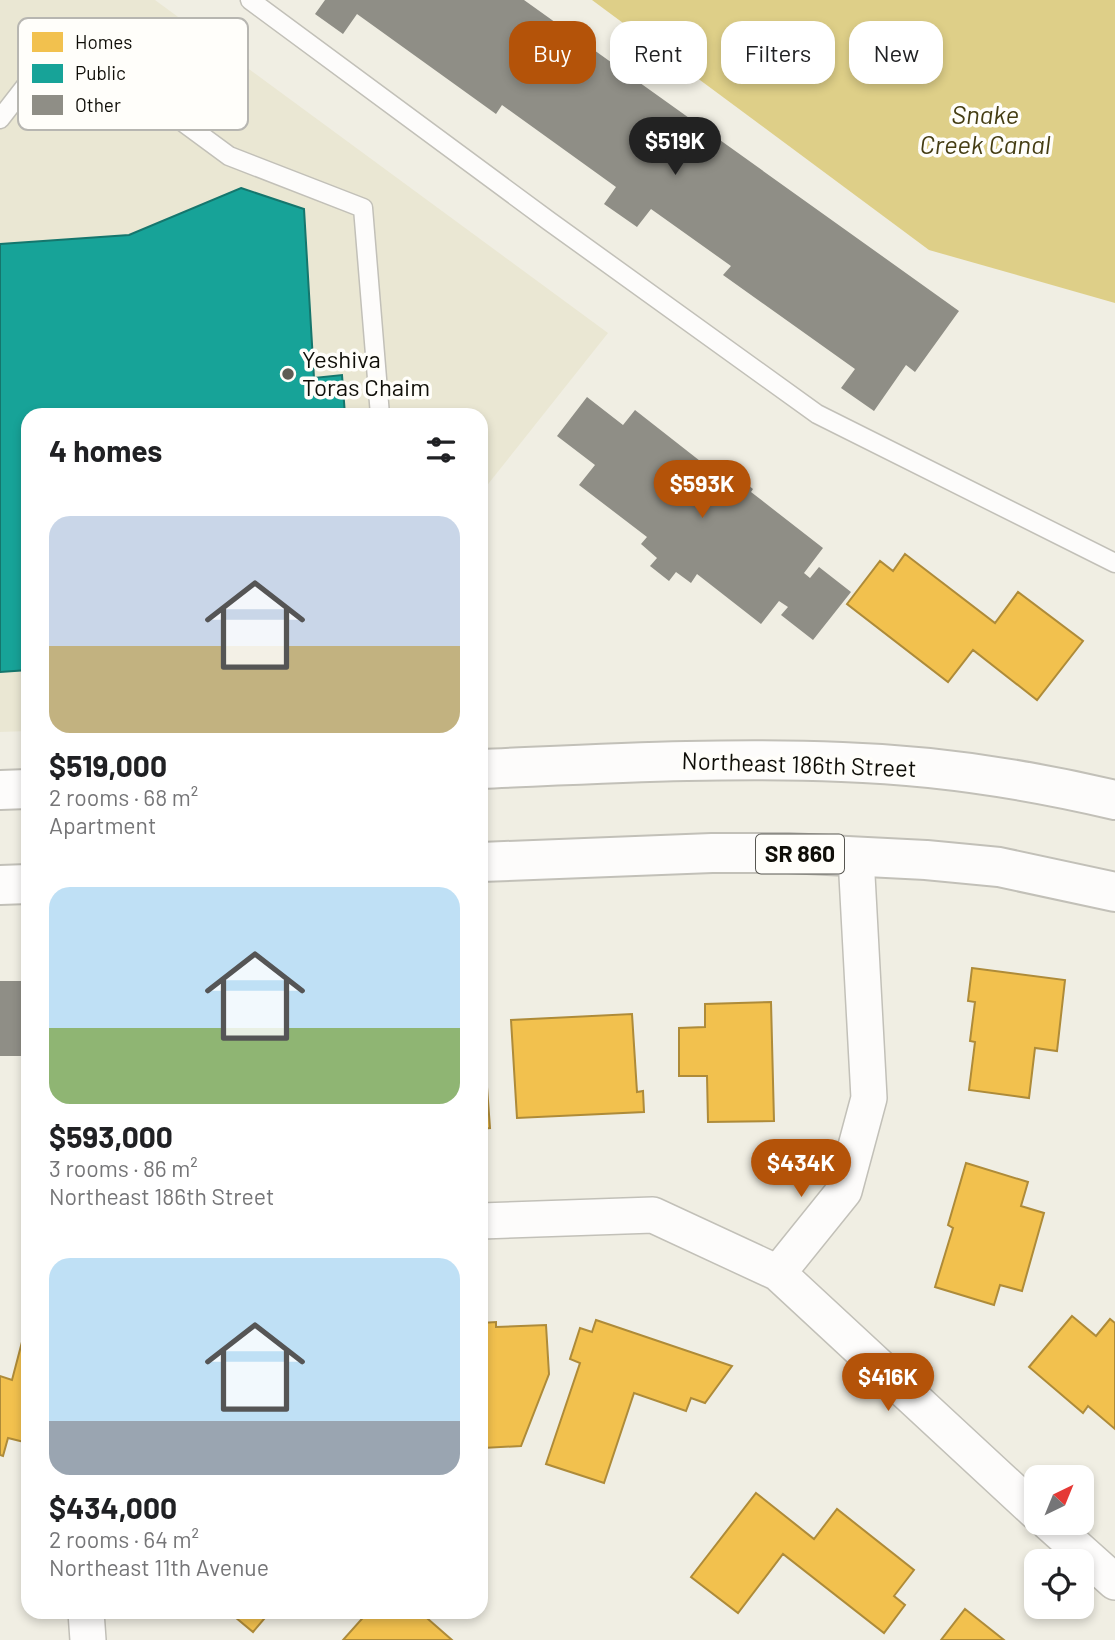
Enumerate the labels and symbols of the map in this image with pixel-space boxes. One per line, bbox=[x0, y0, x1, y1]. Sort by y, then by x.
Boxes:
legend bbox=[18, 18, 248, 130]
text: Homes bbox=[75, 30, 132, 53]
text: Public bbox=[75, 61, 126, 84]
text: Other bbox=[75, 93, 121, 116]
water label: Snake Creek Canal bbox=[920, 98, 1051, 159]
pin: $519K bbox=[626, 118, 724, 177]
place label: Yeshiva Toras Chaim bbox=[302, 344, 430, 401]
marker: Yeshiva Toras Chaim bbox=[280, 366, 296, 382]
pin: $593K bbox=[653, 461, 751, 520]
street label: Northeast 186th Street bbox=[681, 745, 917, 782]
road number: SR 860 bbox=[756, 834, 844, 874]
pin: $434K bbox=[752, 1140, 850, 1199]
pin: $416K bbox=[839, 1354, 937, 1413]
north arrow bbox=[1024, 1465, 1094, 1535]

